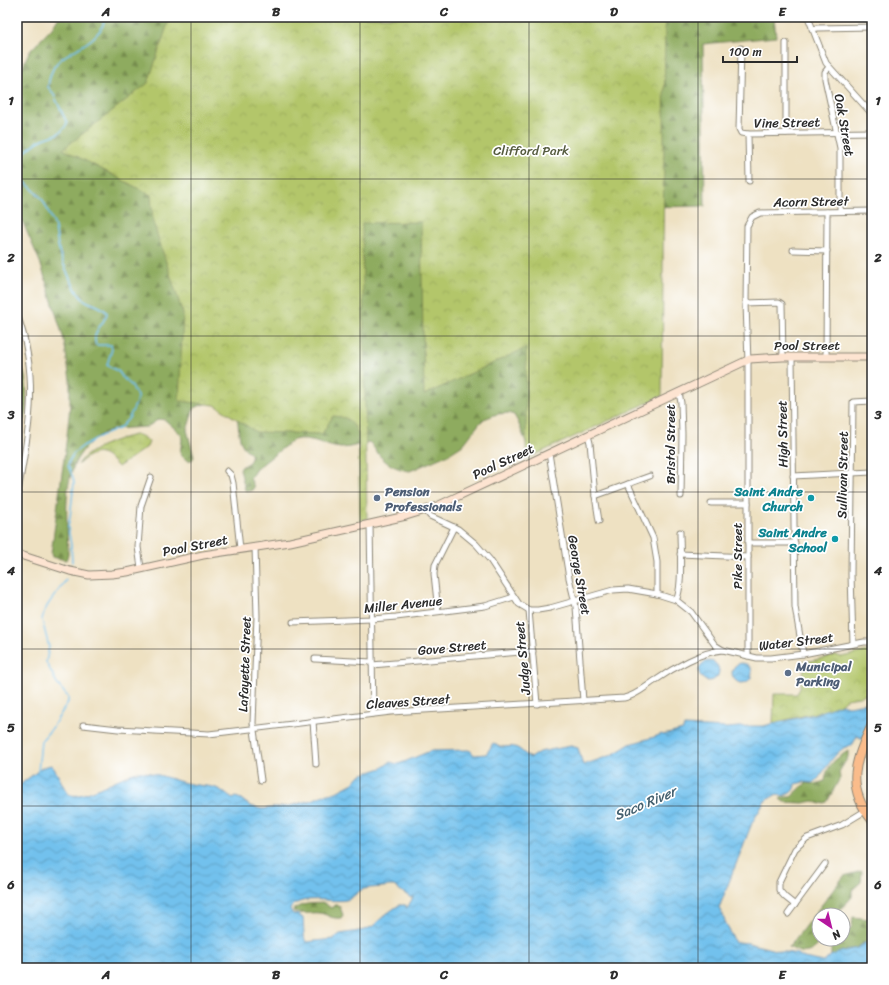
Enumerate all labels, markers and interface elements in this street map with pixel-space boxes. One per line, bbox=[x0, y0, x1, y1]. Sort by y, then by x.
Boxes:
text: A bbox=[101, 0, 110, 23]
text: B bbox=[272, 0, 281, 23]
text: C bbox=[439, 0, 449, 23]
text: D bbox=[610, 0, 618, 23]
text: E bbox=[778, 0, 787, 23]
scale bar bbox=[723, 38, 797, 64]
text: 100 m bbox=[729, 41, 762, 63]
text: 1 bbox=[8, 89, 14, 112]
text: 1 bbox=[875, 89, 881, 112]
street label: Oak Street bbox=[828, 92, 861, 158]
street label: Vine Street bbox=[754, 110, 821, 135]
park label: Clifford Park bbox=[493, 139, 569, 162]
street label: Acorn Street bbox=[772, 189, 850, 214]
text: 2 bbox=[6, 246, 15, 269]
text: 2 bbox=[873, 246, 882, 269]
street label: Pool Street bbox=[774, 334, 840, 357]
street label: High Street bbox=[770, 400, 795, 468]
text: 3 bbox=[6, 403, 15, 426]
text: 3 bbox=[873, 403, 882, 426]
street label: Bristol Street bbox=[659, 404, 682, 484]
street label: Sullivan Street bbox=[830, 431, 855, 519]
street label: Pool Street bbox=[468, 437, 538, 486]
place label: Pension Professionals bbox=[385, 480, 463, 518]
place label: Saint Andre Church bbox=[733, 480, 803, 518]
marker: Pension Professionals bbox=[372, 493, 382, 503]
marker: Saint Andre Church bbox=[806, 493, 816, 503]
place label: Saint Andre School bbox=[757, 521, 828, 559]
street label: Pike Street bbox=[726, 523, 749, 589]
street label: Pool Street bbox=[161, 528, 230, 563]
street label: George Street bbox=[561, 533, 598, 617]
marker: Saint Andre School bbox=[830, 534, 840, 544]
text: 4 bbox=[6, 559, 16, 582]
text: 4 bbox=[873, 559, 883, 582]
street label: Miller Avenue bbox=[363, 589, 444, 620]
street label: Lafayette Street bbox=[231, 615, 258, 712]
street label: Judge Street bbox=[508, 620, 537, 697]
street label: Water Street bbox=[757, 625, 835, 657]
street label: Gove Street bbox=[417, 633, 488, 662]
place label: Municipal Parking bbox=[795, 655, 853, 693]
marker: Municipal Parking bbox=[783, 668, 793, 678]
street label: Cleaves Street bbox=[365, 687, 451, 716]
text: 5 bbox=[7, 716, 15, 739]
text: 5 bbox=[874, 716, 882, 739]
water label: Saco River bbox=[610, 778, 682, 828]
text: 6 bbox=[6, 873, 15, 896]
text: 6 bbox=[873, 873, 882, 896]
north arrow bbox=[811, 907, 851, 947]
text: N bbox=[828, 924, 846, 945]
text: A bbox=[101, 963, 110, 985]
text: B bbox=[272, 963, 281, 985]
text: C bbox=[439, 963, 449, 985]
text: D bbox=[610, 963, 618, 985]
text: E bbox=[778, 963, 787, 985]

